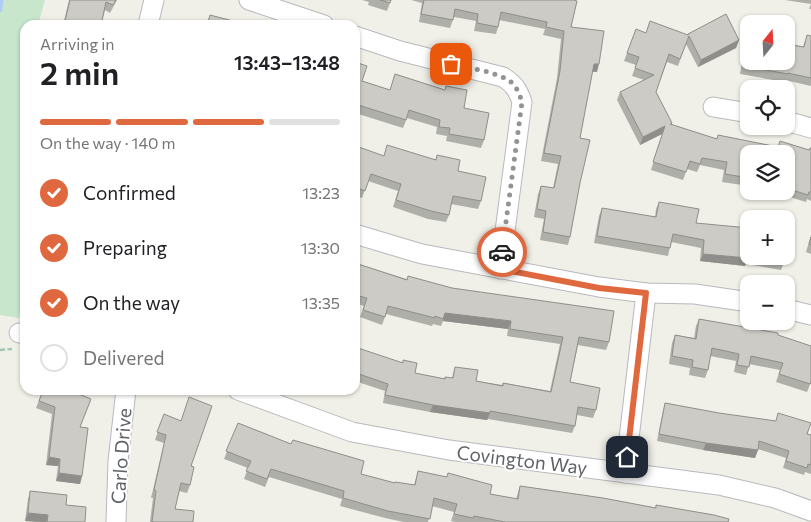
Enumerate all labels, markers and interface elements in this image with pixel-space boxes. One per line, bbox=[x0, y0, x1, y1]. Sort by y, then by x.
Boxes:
north arrow bbox=[740, 15, 795, 70]
map controls bbox=[740, 15, 795, 330]
text: Arriving in bbox=[40, 34, 114, 53]
pin bbox=[430, 43, 472, 85]
icon: bag bbox=[437, 50, 465, 78]
text: 13:43–13:48 bbox=[234, 51, 340, 74]
text: 2 min bbox=[40, 52, 119, 92]
button: locate bbox=[740, 80, 795, 135]
text: On the way · 140 m bbox=[40, 133, 175, 152]
button: layers bbox=[740, 145, 795, 200]
icon: check bbox=[40, 179, 68, 207]
text: Confirmed bbox=[83, 181, 176, 204]
text: 13:23 bbox=[302, 183, 340, 202]
button: + bbox=[740, 210, 795, 265]
courier bbox=[477, 227, 527, 277]
icon: check bbox=[40, 234, 68, 262]
text: Preparing bbox=[83, 236, 167, 259]
text: 13:30 bbox=[301, 238, 340, 257]
icon: car bbox=[488, 238, 516, 266]
button: − bbox=[740, 275, 795, 330]
icon: check bbox=[40, 289, 68, 317]
text: On the way bbox=[83, 291, 180, 314]
text: 13:35 bbox=[302, 293, 340, 312]
text: Delivered bbox=[83, 346, 164, 369]
street label: Carlo Drive bbox=[106, 407, 135, 505]
pin bbox=[606, 436, 648, 478]
street label: Covington Way bbox=[455, 440, 589, 479]
icon: home bbox=[613, 443, 641, 471]

